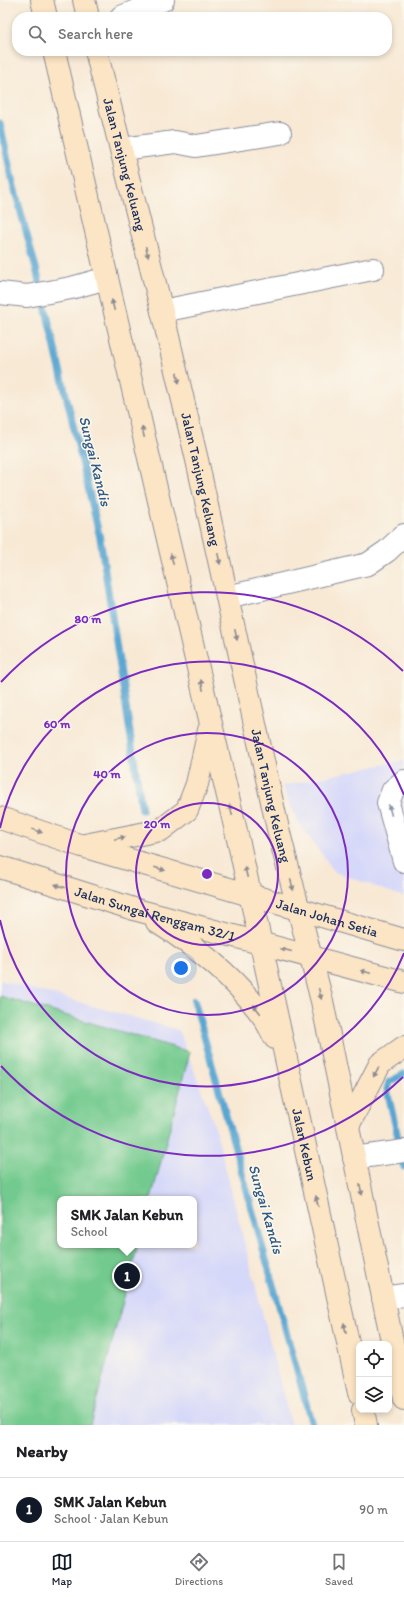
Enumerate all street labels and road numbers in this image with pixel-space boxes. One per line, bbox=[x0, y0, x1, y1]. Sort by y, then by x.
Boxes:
street label: Jalan Tanjung Keluang bbox=[100, 96, 150, 234]
street label: Jalan Tanjung Keluang bbox=[178, 411, 224, 549]
street label: Jalan Tanjung Keluang bbox=[248, 727, 295, 865]
street label: Jalan Sungai Renggam 32/1 bbox=[73, 882, 238, 945]
street label: Jalan Johan Setia bbox=[274, 895, 381, 941]
street label: Jalan Kebun bbox=[289, 1107, 321, 1183]

